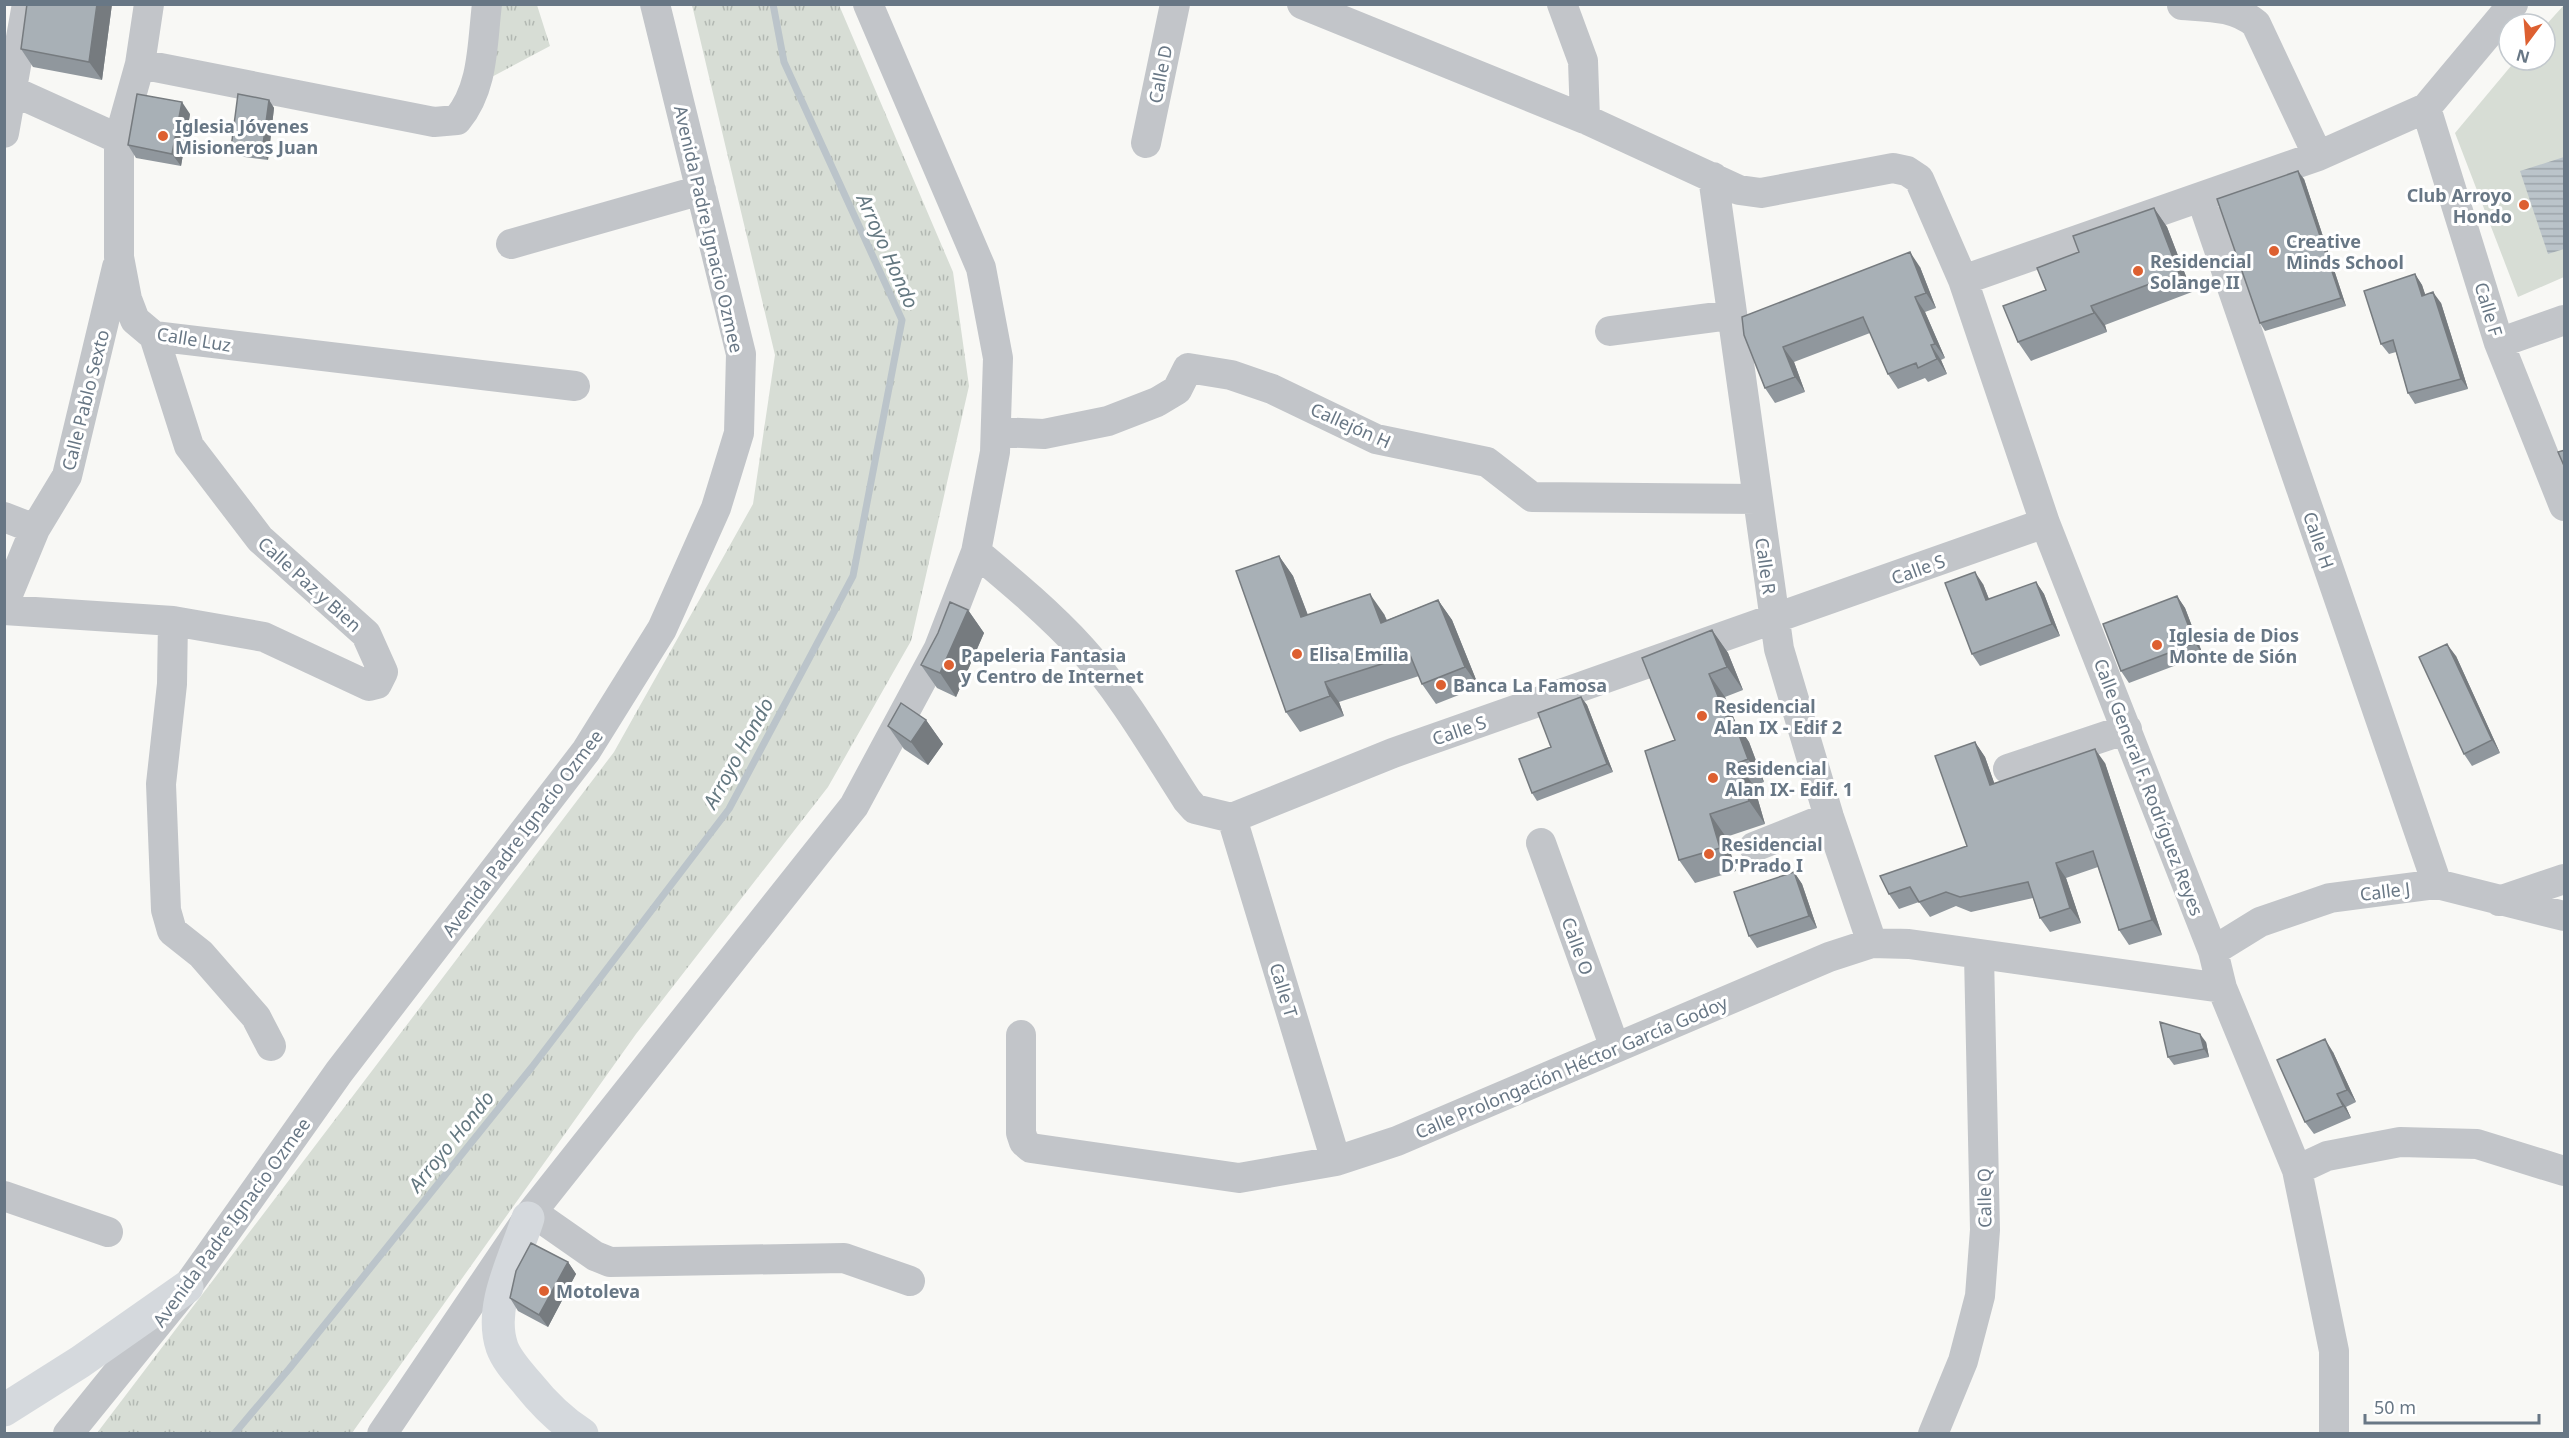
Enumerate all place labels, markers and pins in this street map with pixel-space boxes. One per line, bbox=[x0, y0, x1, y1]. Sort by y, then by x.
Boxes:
place label: Iglesia Jóvenes Misioneros Juan bbox=[175, 114, 318, 159]
marker: Iglesia Jóvenes Misioneros Juan bbox=[156, 129, 170, 143]
place label: Club Arroyo Hondo bbox=[2407, 183, 2512, 228]
marker: Club Arroyo Hondo bbox=[2517, 198, 2531, 212]
place label: Creative Minds School bbox=[2286, 229, 2404, 274]
marker: Creative Minds School bbox=[2267, 244, 2281, 258]
place label: Residencial Solange II bbox=[2150, 249, 2252, 294]
marker: Residencial Solange II bbox=[2131, 264, 2145, 278]
place label: Iglesia de Dios Monte de Sión bbox=[2169, 623, 2299, 668]
marker: Iglesia de Dios Monte de Sión bbox=[2150, 638, 2164, 652]
place label: Elisa Emilia bbox=[1309, 642, 1409, 666]
place label: Papeleria Fantasia y Centro de Internet bbox=[961, 643, 1144, 688]
marker: Elisa Emilia bbox=[1290, 647, 1304, 661]
marker: Papeleria Fantasia y Centro de Internet bbox=[942, 658, 956, 672]
place label: Banca La Famosa bbox=[1453, 673, 1607, 697]
marker: Banca La Famosa bbox=[1434, 678, 1448, 692]
place label: Residencial Alan IX - Edif 2 bbox=[1714, 694, 1842, 739]
marker: Residencial Alan IX - Edif 2 bbox=[1695, 709, 1709, 723]
place label: Residencial Alan IX- Edif. 1 bbox=[1725, 756, 1853, 801]
marker: Residencial Alan IX- Edif. 1 bbox=[1706, 771, 1720, 785]
place label: Residencial D'Prado I bbox=[1721, 832, 1823, 877]
marker: Residencial D'Prado I bbox=[1702, 847, 1716, 861]
place label: Motoleva bbox=[556, 1279, 640, 1303]
marker: Motoleva bbox=[537, 1284, 551, 1298]

